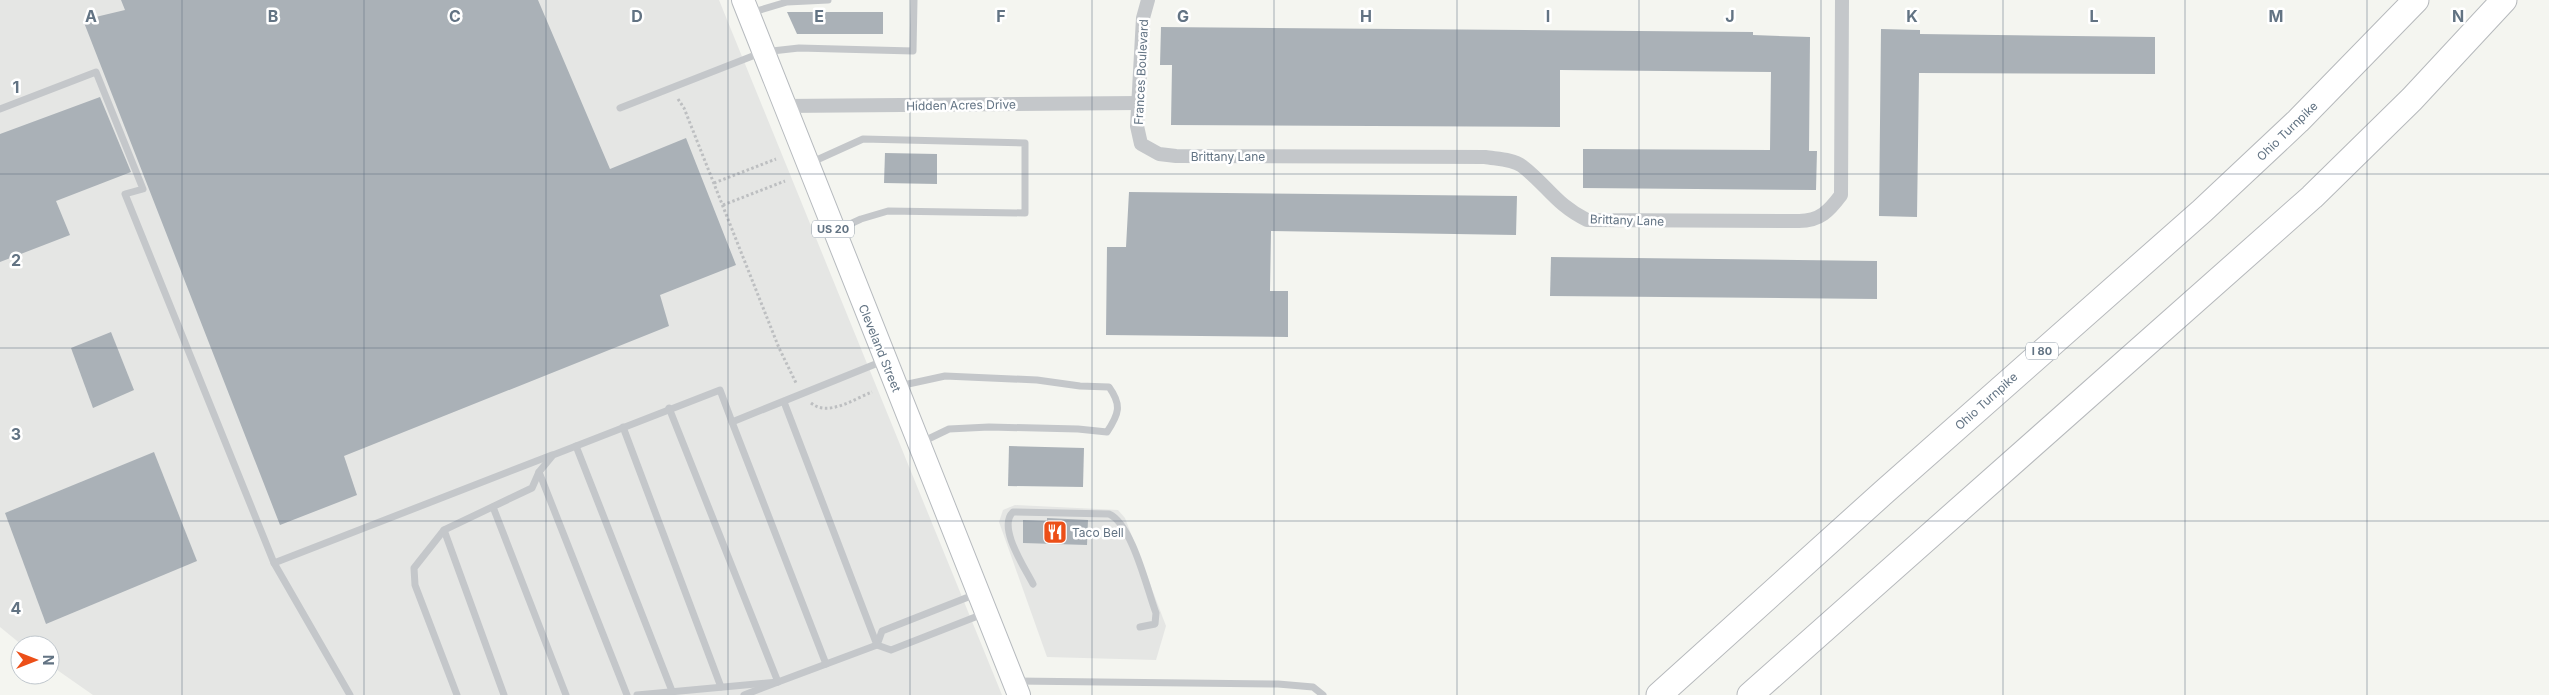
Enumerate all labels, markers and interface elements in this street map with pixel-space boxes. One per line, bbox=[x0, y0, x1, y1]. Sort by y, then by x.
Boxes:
text: A bbox=[85, 6, 97, 26]
text: B bbox=[268, 6, 278, 26]
text: C bbox=[449, 6, 461, 26]
text: D bbox=[631, 6, 643, 26]
text: E bbox=[814, 6, 824, 26]
text: F bbox=[996, 6, 1006, 26]
text: G bbox=[1177, 6, 1189, 26]
text: H bbox=[1360, 6, 1372, 26]
text: I bbox=[1546, 6, 1550, 26]
text: J bbox=[1725, 6, 1735, 26]
text: K bbox=[1906, 6, 1918, 26]
text: L bbox=[2089, 6, 2099, 26]
text: M bbox=[2269, 6, 2283, 26]
text: N bbox=[2452, 6, 2464, 26]
street label: Frances Boulevard bbox=[1131, 19, 1151, 125]
text: 1 bbox=[13, 77, 19, 97]
street label: Hidden Acres Drive bbox=[906, 97, 1016, 113]
street label: Ohio Turnpike bbox=[2253, 98, 2321, 164]
street label: Brittany Lane bbox=[1191, 149, 1265, 164]
street label: Brittany Lane bbox=[1590, 211, 1664, 229]
road number: US 20 bbox=[812, 220, 854, 238]
text: 2 bbox=[11, 250, 21, 270]
street label: Cleveland Street bbox=[856, 302, 904, 394]
road number: I 80 bbox=[2026, 342, 2058, 360]
street label: Ohio Turnpike bbox=[1952, 369, 2020, 433]
text: 3 bbox=[11, 424, 21, 444]
restaurant icon: Taco Bell bbox=[1042, 519, 1068, 545]
place label: Taco Bell bbox=[1072, 525, 1124, 540]
text: 4 bbox=[11, 598, 22, 618]
north arrow bbox=[10, 635, 60, 685]
text: N bbox=[40, 655, 57, 665]

